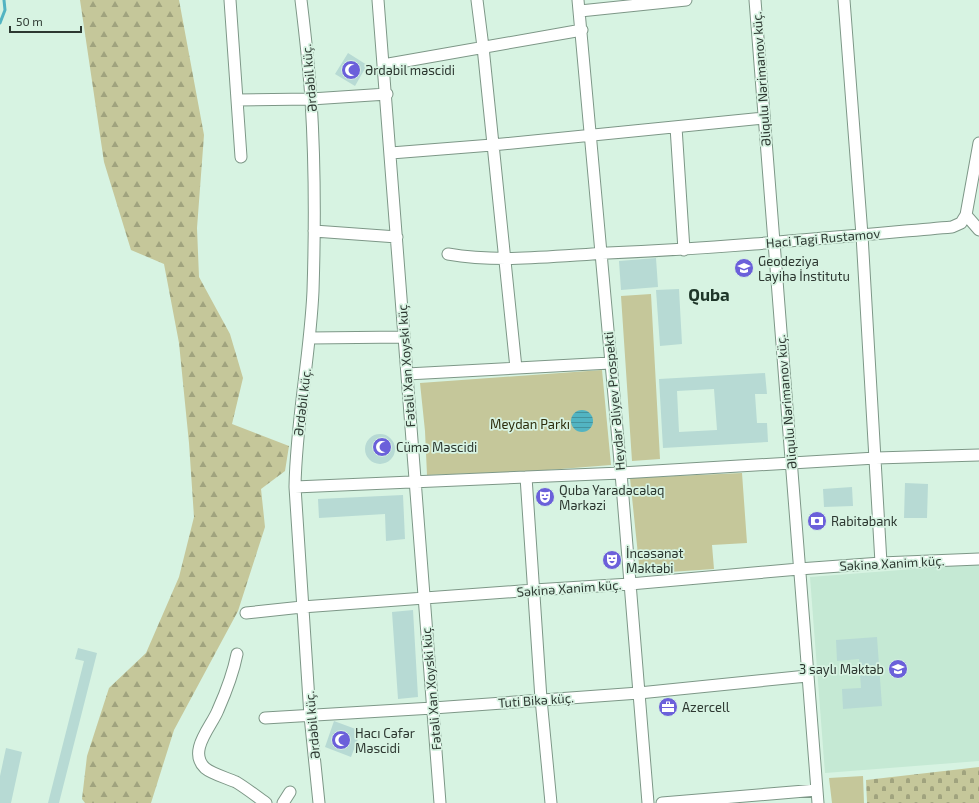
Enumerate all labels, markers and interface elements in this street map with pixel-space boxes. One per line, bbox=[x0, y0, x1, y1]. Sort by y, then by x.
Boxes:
scale bar bbox=[10, 8, 81, 34]
street label: Əliqulu Nərimanov küç. bbox=[748, 11, 775, 147]
text: 50 m bbox=[16, 14, 43, 28]
street label: Ərdəbil küç. bbox=[298, 43, 321, 113]
mosque icon: Ərdəbil məscidi bbox=[340, 59, 362, 81]
place label: Ərdəbil məscidi bbox=[365, 62, 455, 78]
street label: Haci Tagi Rustamov bbox=[765, 225, 881, 251]
place label: Geodeziya Layihə İnstitutu bbox=[758, 253, 850, 284]
school or university icon: Geodeziya Layihə İnstitutu bbox=[733, 257, 755, 279]
district label: Quba bbox=[688, 284, 730, 305]
street label: Fətəli Xan Xoyski küç bbox=[394, 304, 419, 428]
street label: Heydər Əliyev Prospekti bbox=[600, 331, 628, 471]
street label: Əliqulu Nərimanov küç. bbox=[772, 334, 801, 470]
street label: Ərdəbil küç. bbox=[290, 367, 315, 437]
park label: Meydan Parkı bbox=[490, 416, 570, 432]
mosque icon: Cümə Məscidi bbox=[371, 436, 393, 458]
place label: Cümə Məscidi bbox=[396, 439, 477, 455]
place label: Quba Yaradəcələq Mərkəzi bbox=[559, 482, 664, 513]
theatre icon: Quba Yaradəcələq Mərkəzi bbox=[534, 486, 556, 508]
bank icon: Rabitəbank bbox=[806, 510, 828, 532]
place label: Rabitəbank bbox=[831, 513, 898, 529]
place label: İncəsənət Məktəbi bbox=[626, 545, 683, 576]
theatre icon: İncəsənət Məktəbi bbox=[601, 549, 623, 571]
street label: Səkinə Xanim küç. bbox=[839, 552, 945, 575]
street label: Səkinə Xanim küç. bbox=[516, 576, 622, 601]
street label: Fətəli Xan Xoyski küç bbox=[418, 627, 445, 751]
school or university icon: 3 saylı Məktəb bbox=[887, 658, 909, 680]
place label: 3 saylı Məktəb bbox=[799, 661, 884, 677]
street label: Tuti Bikə küç. bbox=[498, 689, 575, 712]
street label: Ərdəbil küç. bbox=[301, 690, 324, 760]
office icon: Azercell bbox=[657, 696, 679, 718]
place label: Azercell bbox=[682, 699, 730, 715]
place label: Hacı Cəfər Məscidi bbox=[355, 725, 415, 756]
mosque icon: Hacı Cəfər Məscidi bbox=[330, 729, 352, 751]

